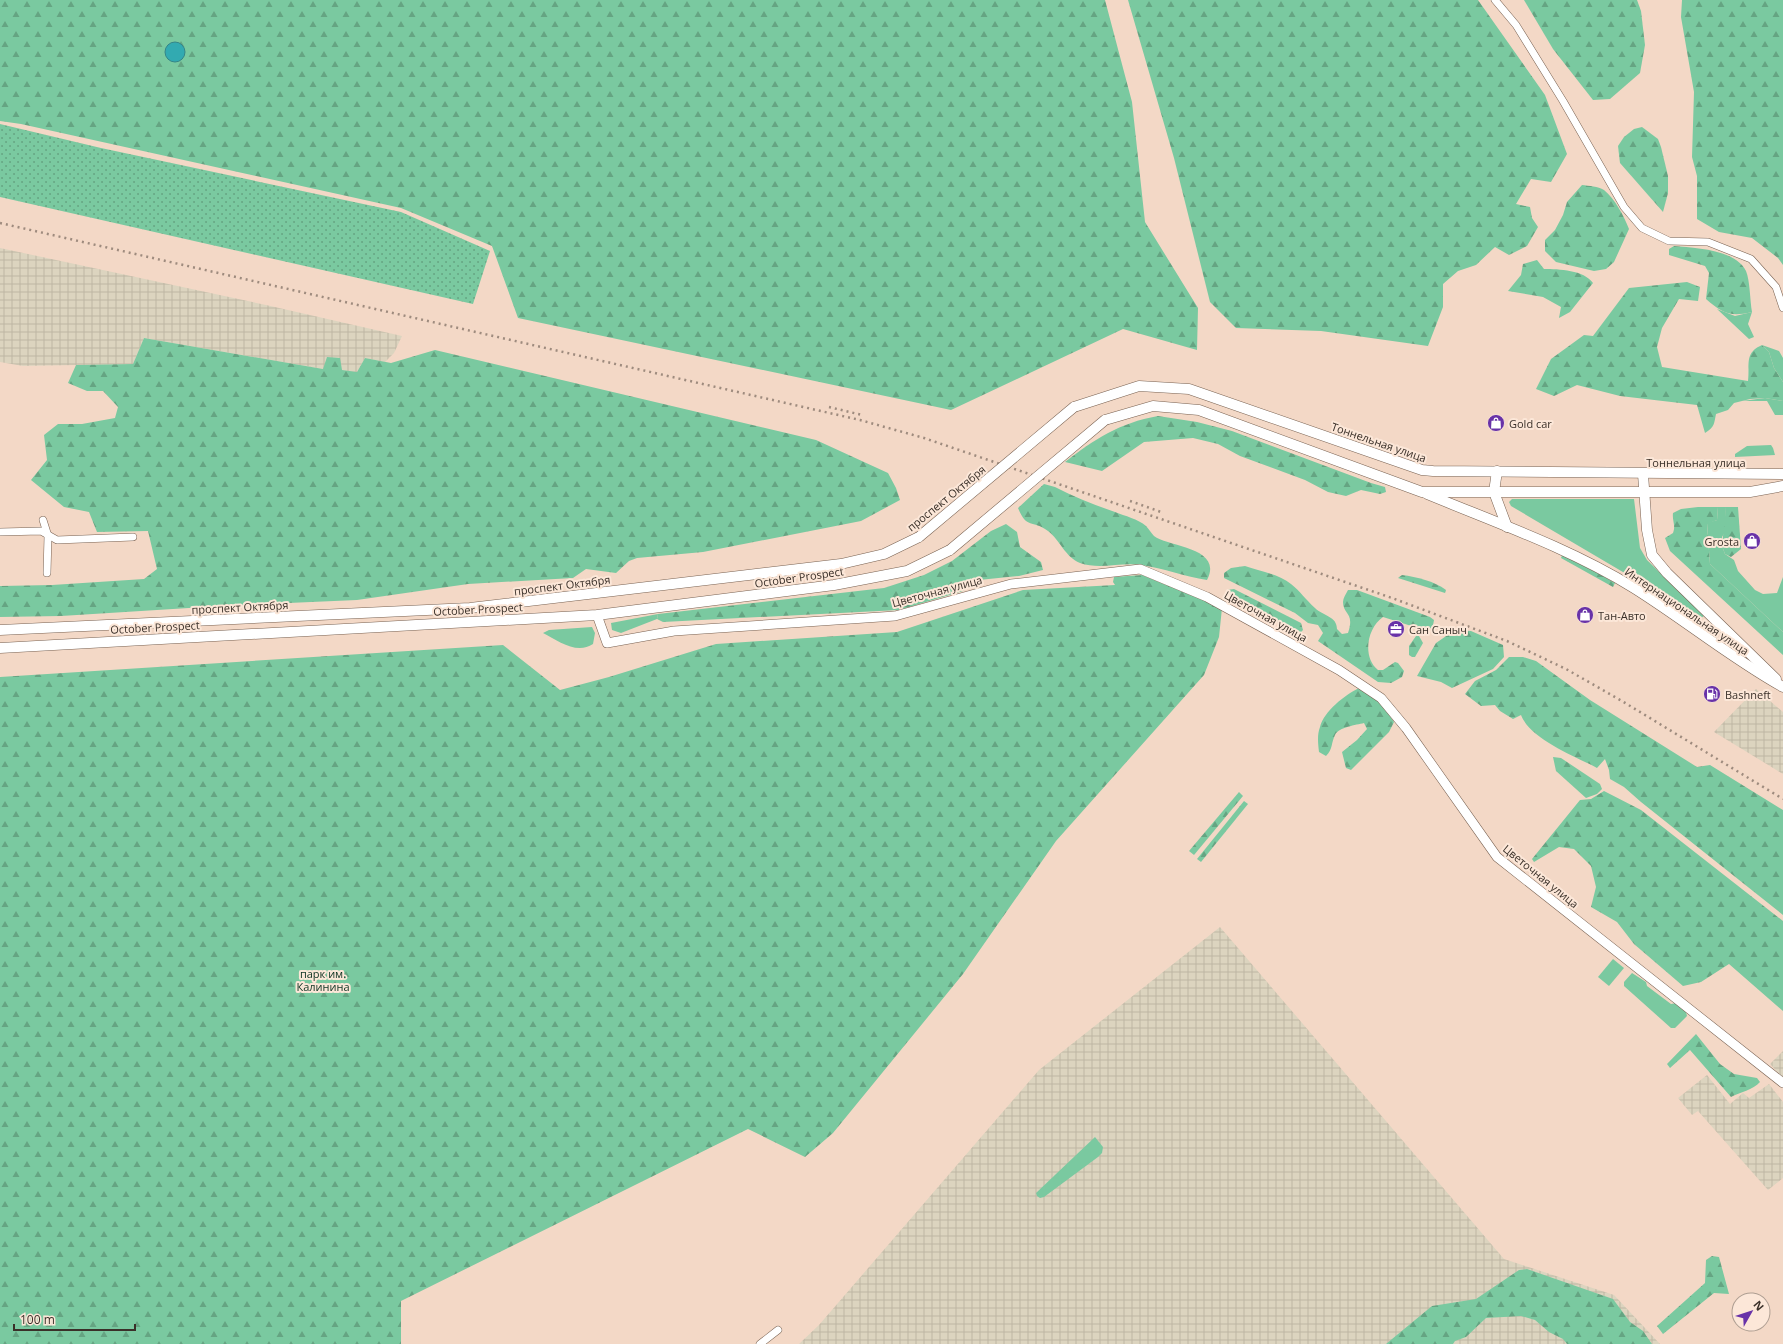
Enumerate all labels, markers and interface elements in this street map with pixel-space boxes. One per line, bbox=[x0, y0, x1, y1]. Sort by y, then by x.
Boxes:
shop icon: Gold car bbox=[1486, 413, 1506, 433]
place label: Gold car bbox=[1509, 416, 1552, 431]
street label: Тоннельная улица bbox=[1330, 419, 1428, 465]
street label: Тоннельная улица bbox=[1646, 455, 1746, 470]
street label: проспект Октября bbox=[904, 462, 988, 534]
shop icon: Grosta bbox=[1742, 531, 1762, 551]
place label: Grosta bbox=[1705, 534, 1739, 549]
street label: October Prospect bbox=[754, 563, 845, 591]
street label: Интернациональная улица bbox=[1622, 564, 1752, 658]
street label: проспект Октября bbox=[513, 572, 611, 598]
street label: Цветочная улица bbox=[890, 572, 984, 610]
street label: Цветочная улица bbox=[1222, 587, 1310, 645]
street label: проспект Октября bbox=[191, 597, 289, 617]
street label: October Prospect bbox=[433, 599, 523, 619]
shop icon: Тан-Авто bbox=[1575, 605, 1595, 625]
place label: Тан-Авто bbox=[1598, 608, 1646, 623]
street label: October Prospect bbox=[110, 617, 200, 637]
office icon: Сан Саныч bbox=[1386, 619, 1406, 639]
place label: Сан Саныч bbox=[1409, 622, 1467, 637]
fuel station icon: Bashneft bbox=[1702, 684, 1722, 704]
place label: Bashneft bbox=[1725, 687, 1771, 702]
street label: Цветочная улица bbox=[1500, 841, 1582, 911]
park label: парк им. Калинина bbox=[296, 966, 350, 994]
north arrow bbox=[1731, 1292, 1771, 1332]
text: N bbox=[1751, 1297, 1768, 1314]
scale bar bbox=[14, 1306, 135, 1332]
text: 100 m bbox=[20, 1311, 55, 1328]

